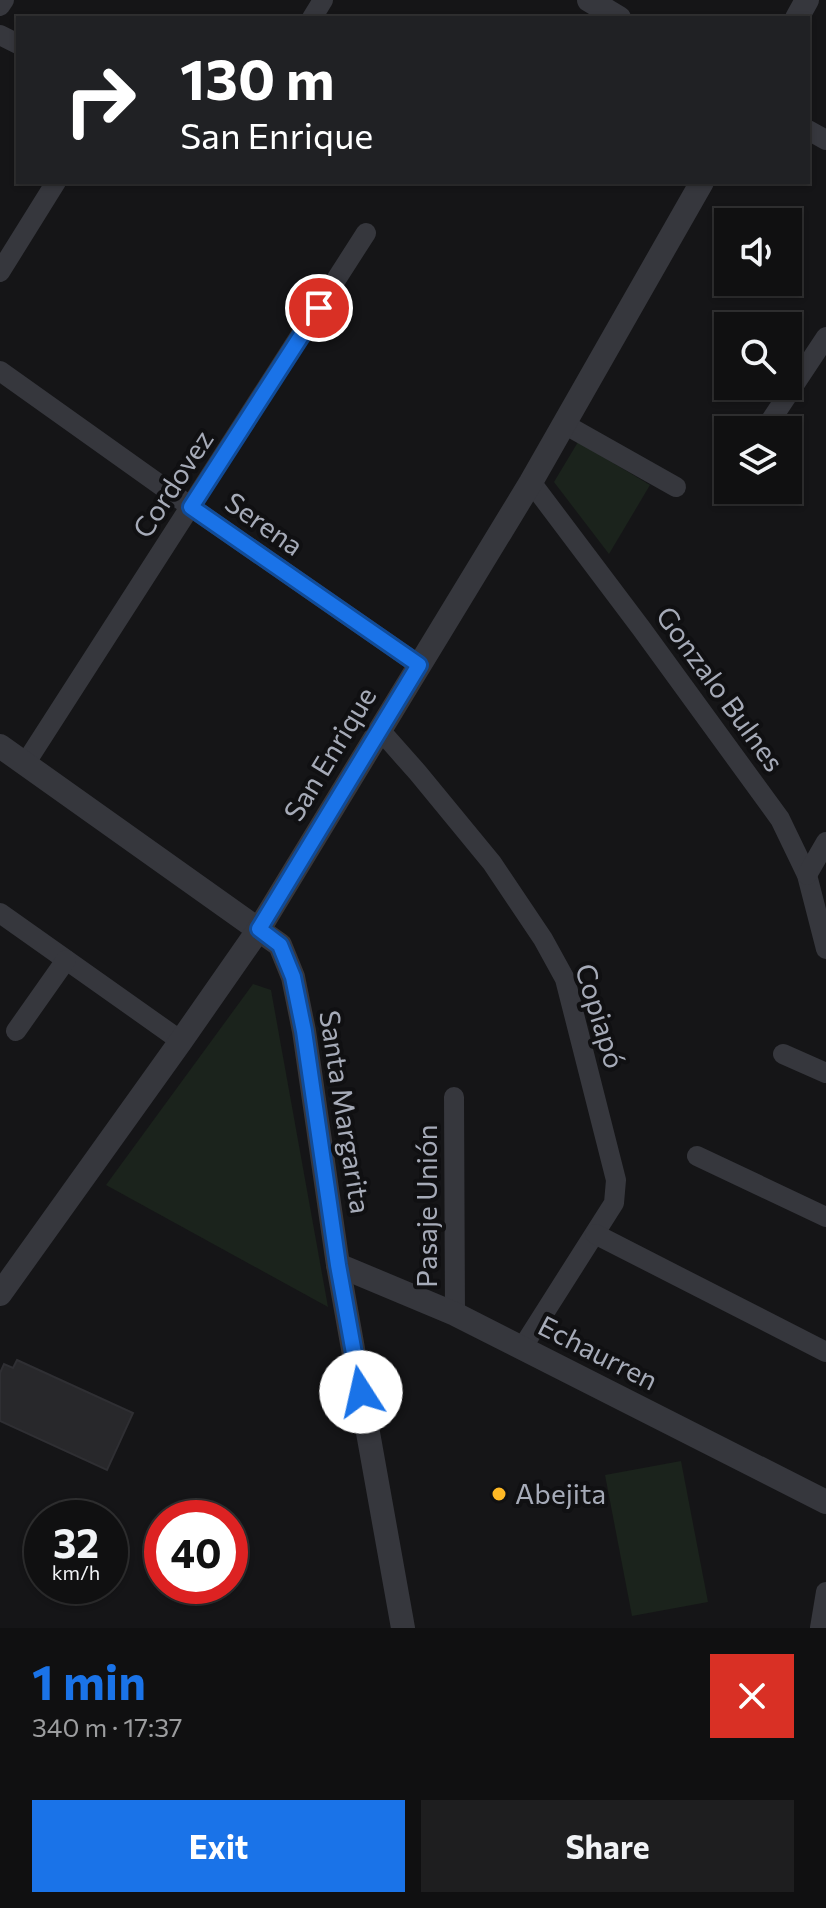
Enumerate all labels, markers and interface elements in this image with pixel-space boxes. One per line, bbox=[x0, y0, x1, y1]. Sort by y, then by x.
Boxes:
text: 130 m bbox=[180, 43, 335, 112]
icon: right bbox=[48, 48, 152, 152]
text: San Enrique bbox=[180, 112, 373, 156]
map controls bbox=[714, 208, 802, 504]
button: sound bbox=[714, 208, 802, 296]
pin bbox=[285, 274, 353, 342]
icon: arrive bbox=[297, 286, 341, 330]
button: search bbox=[714, 312, 802, 400]
button: layers bbox=[714, 416, 802, 504]
street label: Cordovez bbox=[125, 423, 220, 544]
street label: Serena bbox=[219, 484, 310, 562]
street label: Gonzalo Bulnes bbox=[650, 599, 792, 777]
street label: San Enrique bbox=[276, 680, 382, 827]
street label: Copiapó bbox=[569, 959, 633, 1072]
street label: Santa Margarita bbox=[313, 1008, 379, 1216]
street label: Pasaje Unión bbox=[409, 1124, 443, 1288]
street label: Echaurren bbox=[533, 1308, 664, 1397]
position arrow bbox=[319, 1350, 403, 1434]
place label: Abejita bbox=[515, 1476, 606, 1510]
marker: Abejita bbox=[490, 1485, 508, 1503]
speed limit sign: 40 bbox=[144, 1500, 248, 1604]
text: 32 bbox=[53, 1517, 99, 1566]
text: km/h bbox=[52, 1560, 100, 1584]
text: 1 min bbox=[32, 1651, 146, 1710]
button: close bbox=[710, 1654, 794, 1738]
text: 340 m · 17:37 bbox=[32, 1711, 183, 1742]
button: Exit bbox=[32, 1800, 405, 1892]
button: Share bbox=[421, 1800, 794, 1892]

